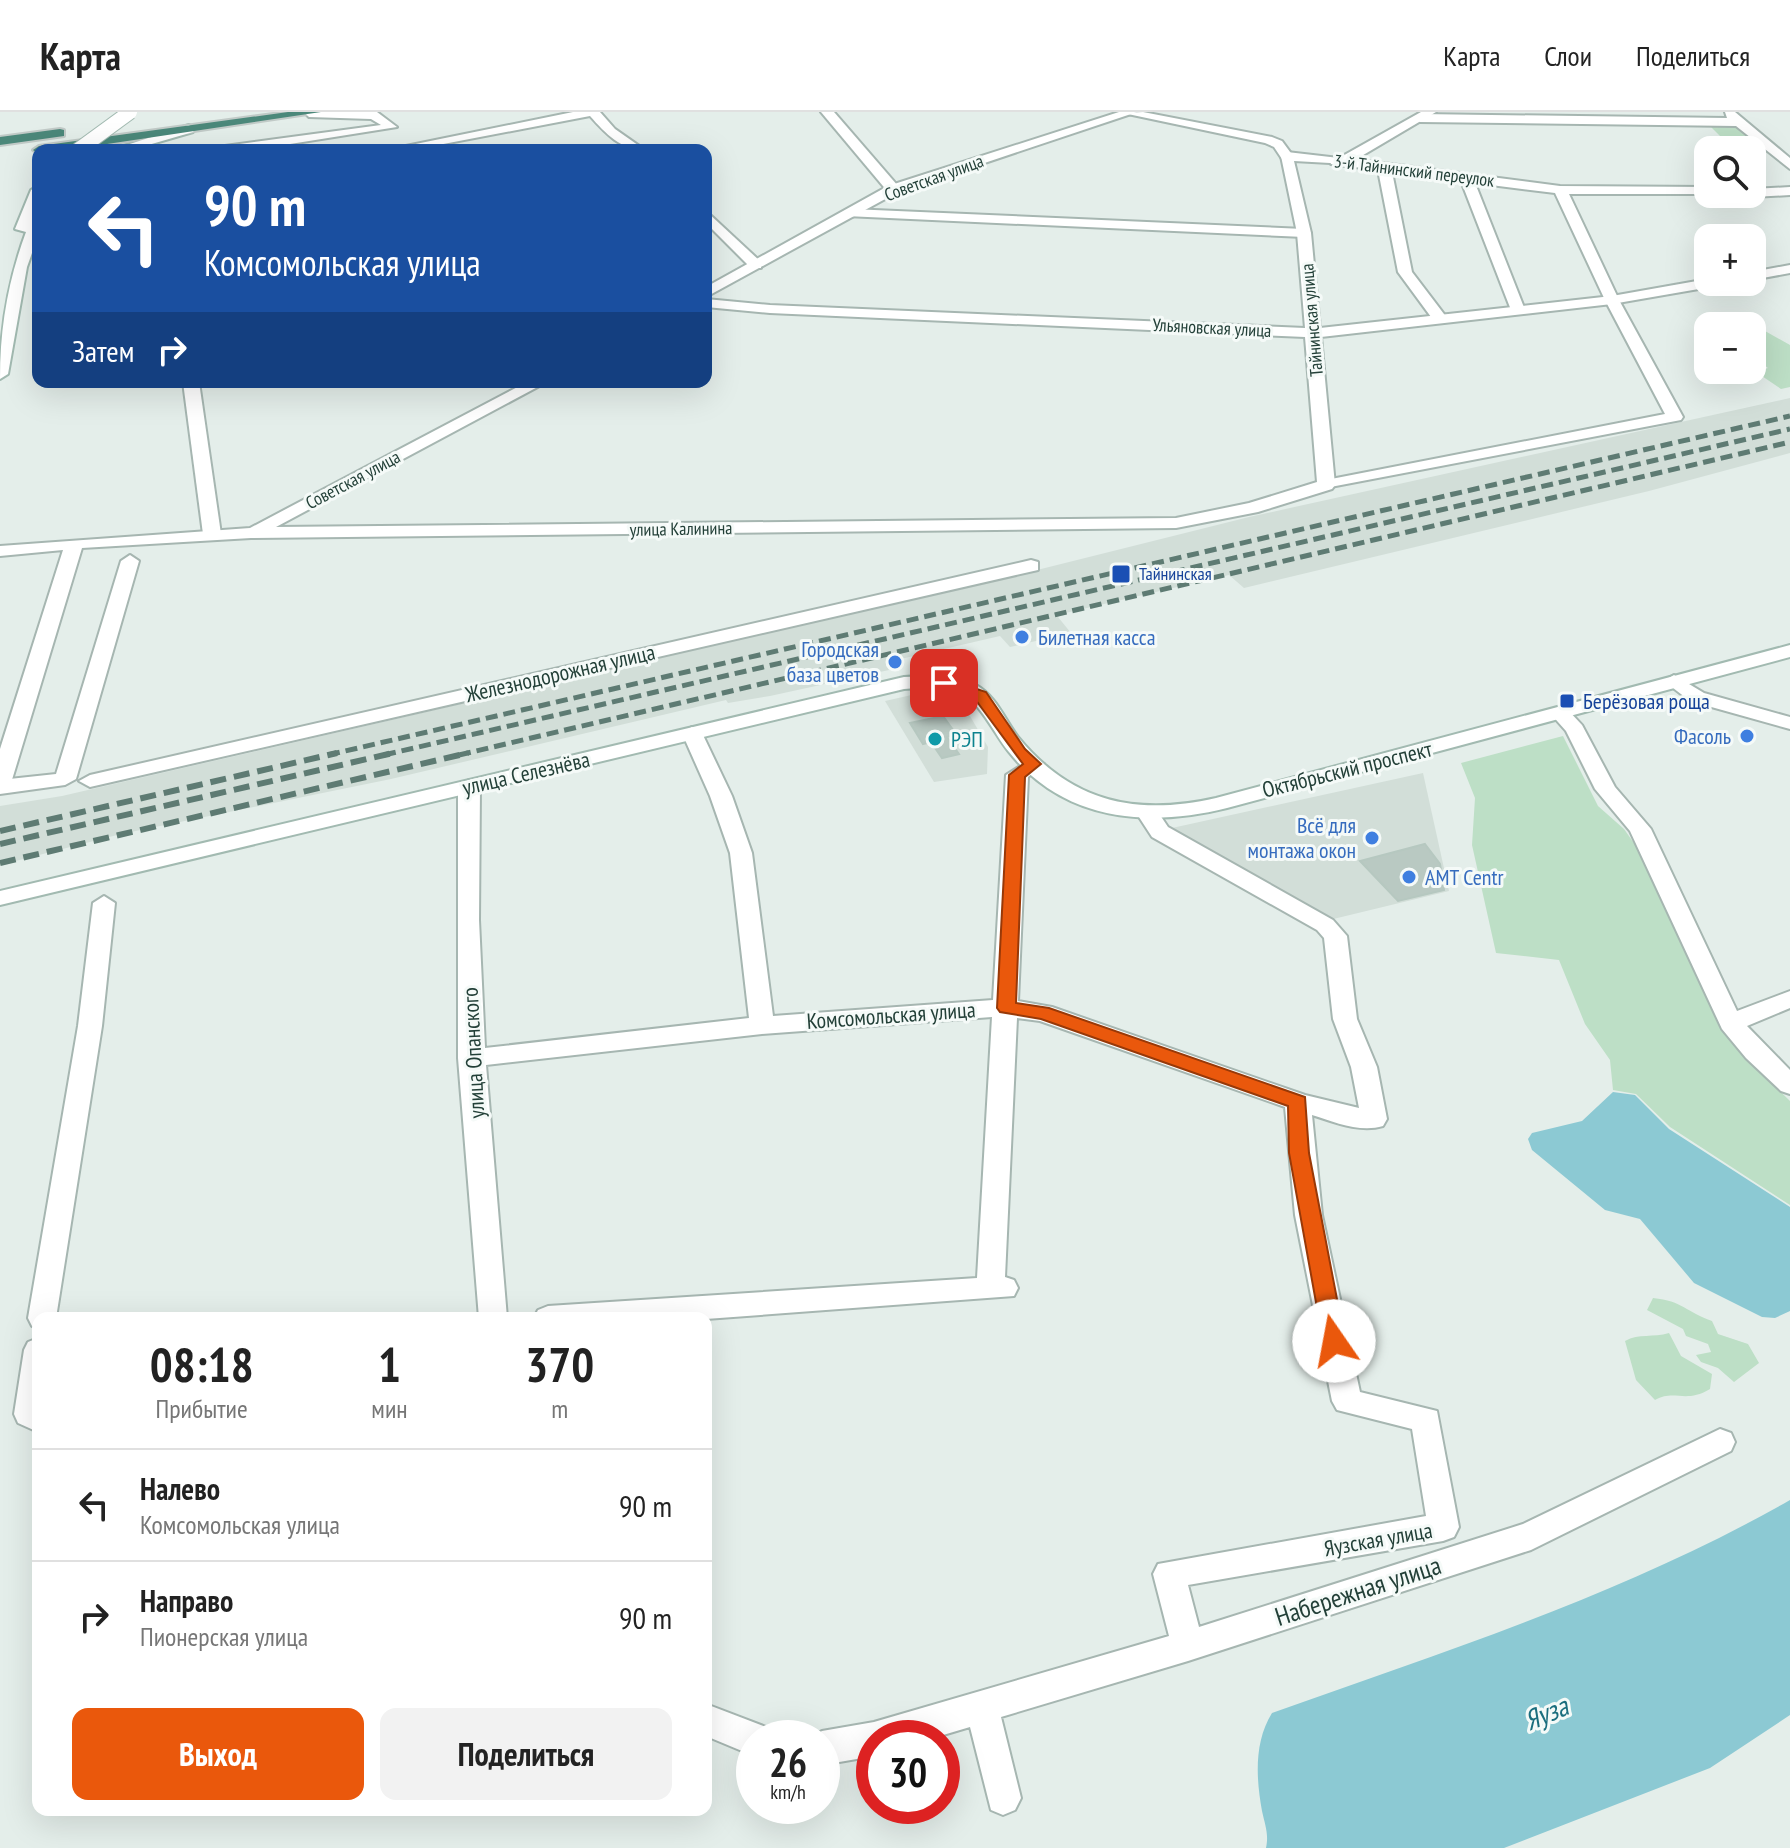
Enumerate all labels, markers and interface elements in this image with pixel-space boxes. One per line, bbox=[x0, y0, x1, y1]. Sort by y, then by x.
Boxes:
text: Карта bbox=[40, 31, 121, 80]
text: Карта bbox=[1443, 37, 1500, 74]
text: Слои bbox=[1544, 37, 1592, 74]
text: Поделиться bbox=[1636, 37, 1750, 74]
map controls bbox=[1694, 136, 1766, 384]
button: search bbox=[1694, 136, 1766, 208]
street label: Советская улица bbox=[881, 149, 987, 206]
street label: 3-й Тайнинский переулок bbox=[1333, 149, 1496, 192]
text: 90 m bbox=[204, 169, 306, 241]
icon: left bbox=[72, 176, 176, 280]
button: + bbox=[1694, 224, 1766, 296]
text: Комсомольская улица bbox=[204, 239, 481, 286]
street label: Тайнинская улица bbox=[1295, 263, 1328, 377]
button: − bbox=[1694, 312, 1766, 384]
street label: Ульяновская улица bbox=[1152, 313, 1272, 342]
icon: right bbox=[150, 328, 194, 372]
text: Затем bbox=[72, 331, 134, 370]
street label: Советская улица bbox=[301, 445, 404, 514]
street label: улица Калинина bbox=[629, 516, 733, 541]
place label: Тайнинская bbox=[1139, 562, 1212, 585]
marker: Тайнинская bbox=[1110, 563, 1132, 585]
place label: Билетная касса bbox=[1038, 623, 1155, 651]
marker: Билетная касса bbox=[1013, 628, 1031, 646]
place label: Городская база цветов bbox=[787, 635, 879, 688]
street label: Железнодорожная улица bbox=[461, 638, 658, 709]
pin bbox=[910, 649, 978, 717]
marker: Городская база цветов bbox=[886, 653, 904, 671]
icon: arrive bbox=[922, 661, 966, 705]
place label: Берёзовая роща bbox=[1583, 687, 1710, 715]
marker: Берёзовая роща bbox=[1558, 692, 1576, 710]
place label: Фасоль bbox=[1674, 722, 1731, 750]
place label: РЭП bbox=[951, 725, 983, 753]
marker: Фасоль bbox=[1738, 727, 1756, 745]
marker: РЭП bbox=[926, 730, 944, 748]
street label: Октябрьский проспект bbox=[1259, 734, 1436, 804]
street label: улица Селезнёва bbox=[459, 745, 593, 801]
place label: Всё для монтажа окон bbox=[1247, 811, 1356, 864]
marker: Всё для монтажа окон bbox=[1363, 829, 1381, 847]
place label: AMT Centr bbox=[1425, 863, 1504, 891]
marker: AMT Centr bbox=[1400, 868, 1418, 886]
street label: улица Опанского bbox=[456, 987, 490, 1119]
street label: Комсомольская улица bbox=[806, 995, 976, 1035]
position arrow bbox=[1292, 1299, 1376, 1383]
text: 08:18 bbox=[150, 1333, 254, 1395]
text: 1 bbox=[378, 1333, 401, 1395]
text: 370 bbox=[525, 1333, 594, 1395]
text: Прибытие bbox=[156, 1392, 248, 1425]
text: мин bbox=[371, 1392, 408, 1425]
text: m bbox=[551, 1392, 568, 1425]
text: Налево bbox=[140, 1469, 220, 1508]
icon: left bbox=[72, 1483, 116, 1527]
text: 90 m bbox=[619, 1486, 672, 1525]
text: Комсомольская улица bbox=[140, 1508, 340, 1541]
street label: Яузская улица bbox=[1322, 1516, 1434, 1562]
street label: Набережная улица bbox=[1271, 1548, 1445, 1633]
text: Направо bbox=[140, 1581, 233, 1620]
icon: right bbox=[72, 1595, 116, 1639]
text: 90 m bbox=[619, 1598, 672, 1637]
text: Пионерская улица bbox=[140, 1620, 308, 1653]
water label: Яуза bbox=[1518, 1686, 1575, 1738]
button: Выход bbox=[72, 1708, 364, 1800]
button: Поделиться bbox=[380, 1708, 672, 1800]
speed limit sign: 30 bbox=[856, 1720, 960, 1824]
text: 26 bbox=[769, 1736, 807, 1788]
text: km/h bbox=[770, 1779, 806, 1805]

